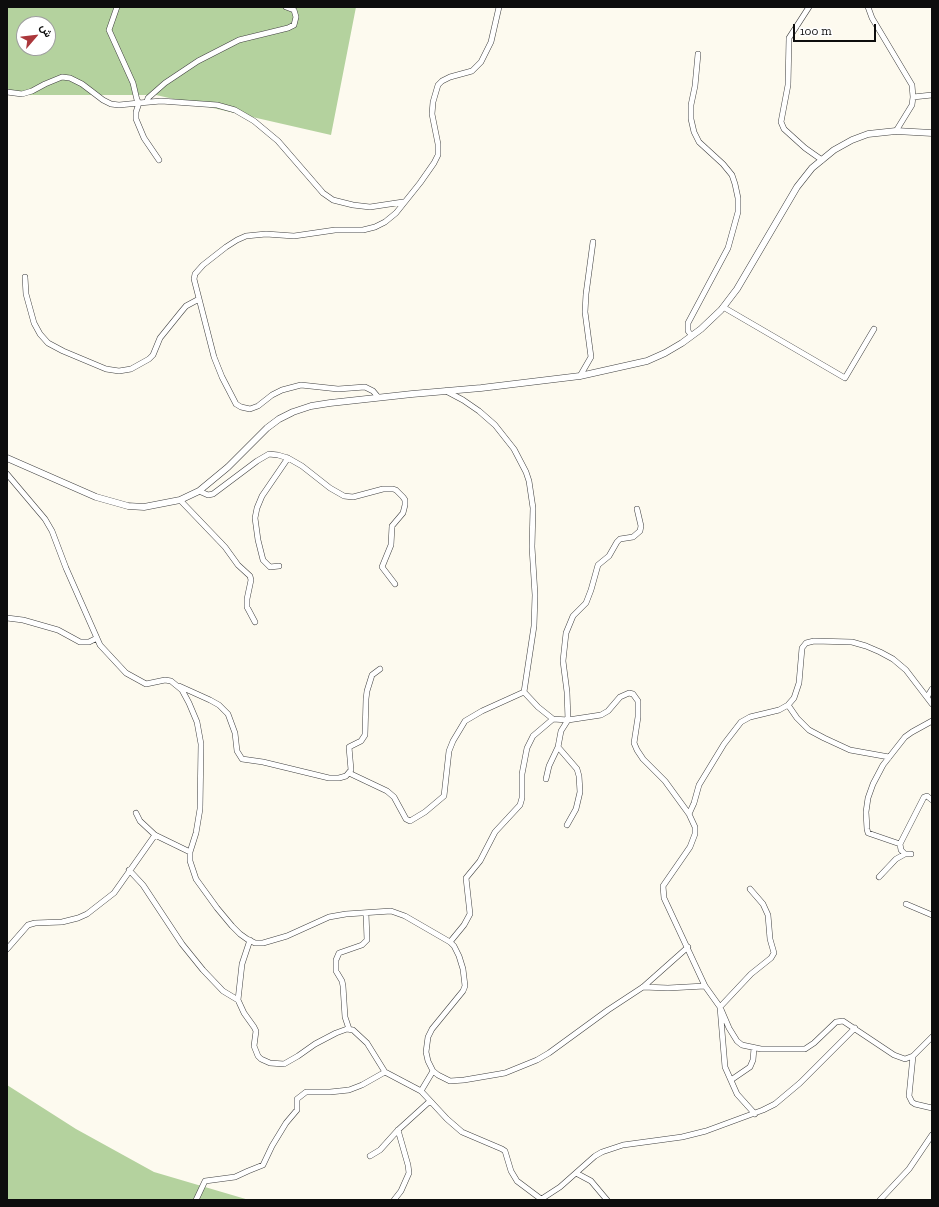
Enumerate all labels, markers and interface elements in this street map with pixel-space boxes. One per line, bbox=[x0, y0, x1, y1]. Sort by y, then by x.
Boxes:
north arrow bbox=[16, 16, 56, 56]
scale bar bbox=[795, 16, 878, 42]
text: ش bbox=[37, 22, 55, 39]
text: 100 m bbox=[800, 24, 832, 38]

